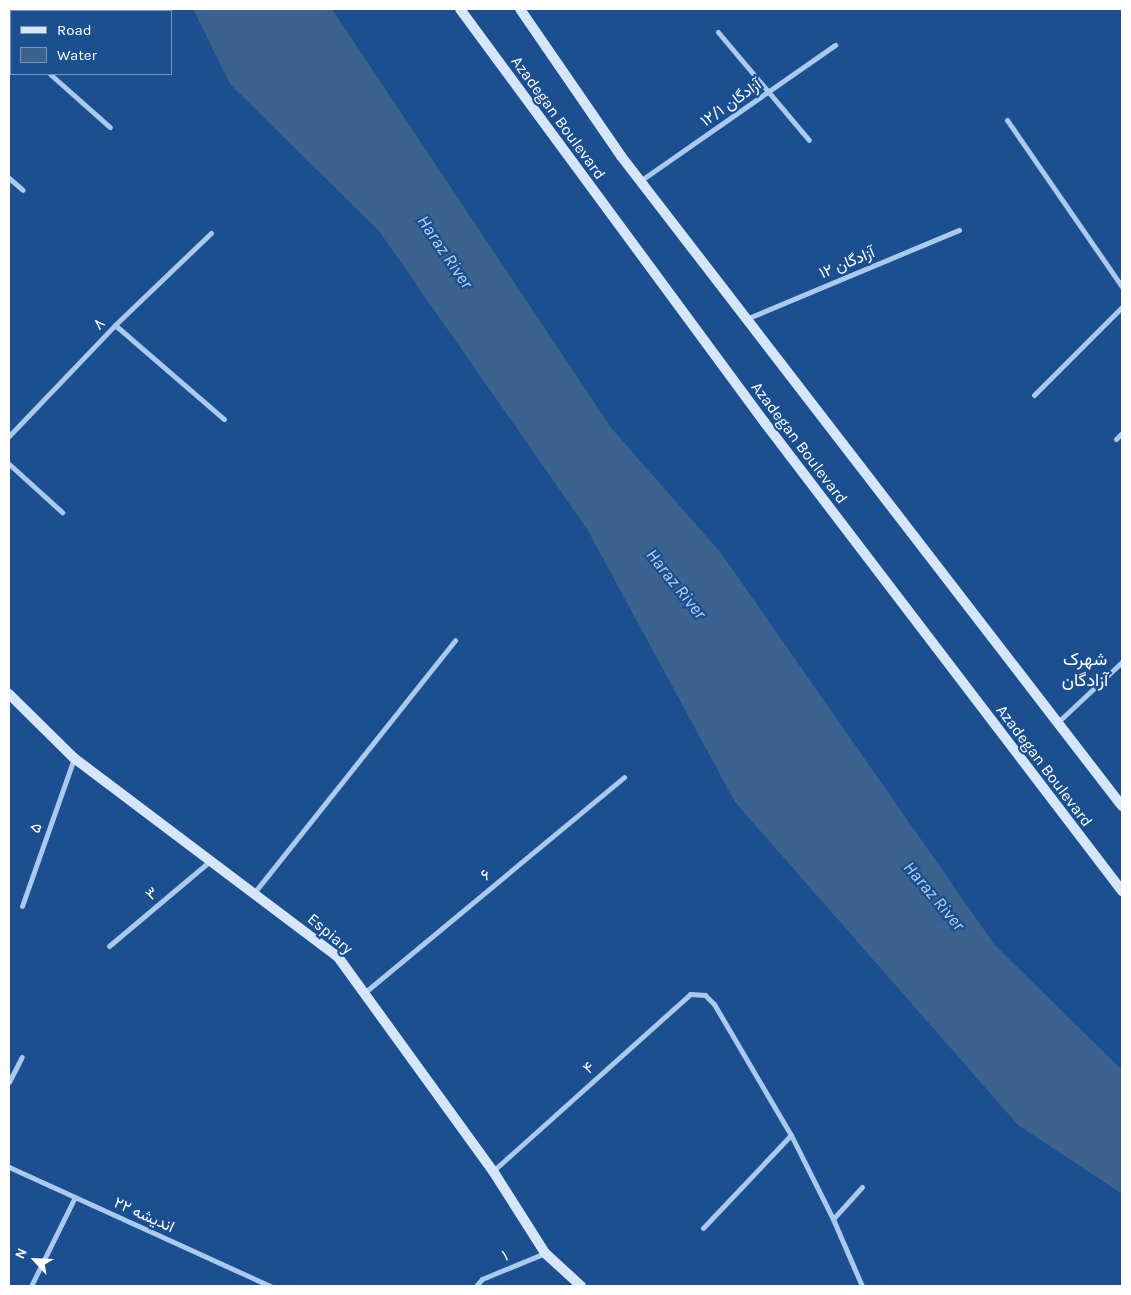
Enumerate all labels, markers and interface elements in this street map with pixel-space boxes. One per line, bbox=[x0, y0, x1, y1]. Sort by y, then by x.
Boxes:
legend bbox=[10, 10, 172, 75]
text: Road bbox=[57, 21, 92, 39]
text: Water bbox=[57, 46, 97, 64]
street label: Azadegan Boulevard bbox=[507, 53, 609, 183]
street label: آزادگان ۱۲/۱ bbox=[697, 75, 765, 131]
water label: Haraz River bbox=[413, 211, 477, 293]
street label: آزادگان ۱۲ bbox=[816, 243, 878, 283]
street label: ۸ bbox=[89, 314, 109, 334]
street label: Azadegan Boulevard bbox=[747, 378, 851, 508]
water label: Haraz River bbox=[641, 545, 711, 623]
district label: شهرک آزادگان bbox=[1062, 649, 1108, 692]
street label: Azadegan Boulevard bbox=[992, 701, 1096, 831]
street label: ۵ bbox=[25, 820, 47, 836]
water label: Haraz River bbox=[899, 857, 969, 935]
street label: ۶ bbox=[477, 865, 495, 885]
street label: ۳ bbox=[142, 883, 162, 905]
street label: Espiary bbox=[303, 909, 357, 959]
street label: ۴ bbox=[579, 1058, 599, 1078]
street label: اندیشه ۲۲ bbox=[111, 1193, 177, 1237]
north arrow bbox=[10, 1235, 60, 1285]
text: N bbox=[11, 1245, 31, 1262]
street label: ۱ bbox=[499, 1246, 511, 1266]

